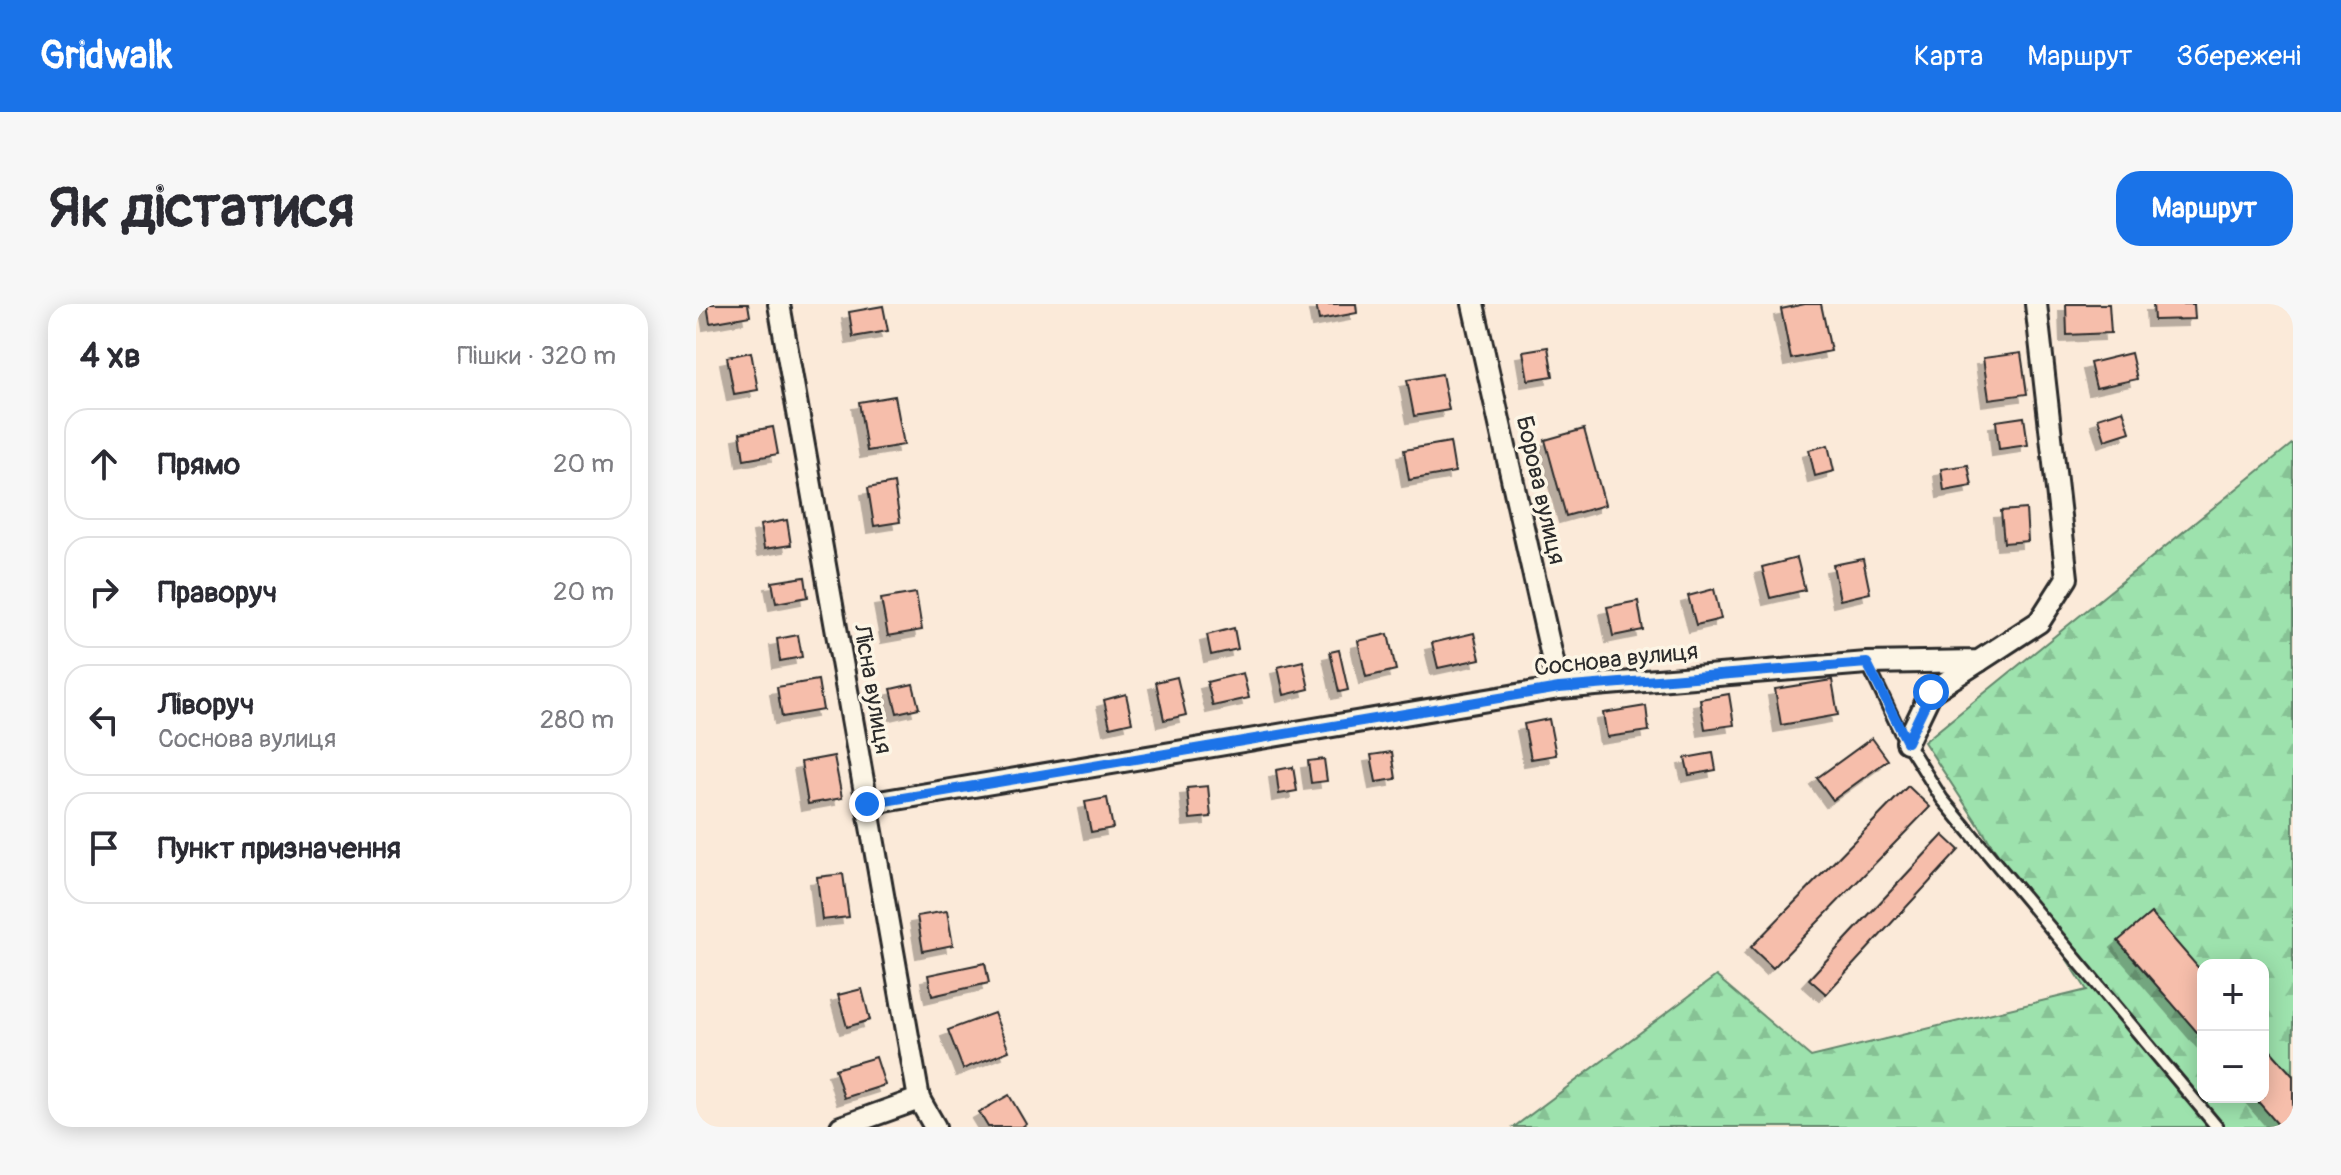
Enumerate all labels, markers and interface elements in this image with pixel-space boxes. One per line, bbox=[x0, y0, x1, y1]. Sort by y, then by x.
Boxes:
text: Gridwalk bbox=[40, 32, 172, 80]
text: Карта bbox=[1914, 39, 1983, 74]
text: Маршрут bbox=[2027, 39, 2133, 74]
text: Збережені bbox=[2177, 39, 2301, 74]
button: Маршрут bbox=[2116, 171, 2293, 246]
text: Як дістатися bbox=[48, 174, 354, 243]
text: 4 хв bbox=[80, 335, 141, 378]
text: Пішки · 320 m bbox=[457, 340, 616, 372]
street label: Борова вулиця bbox=[1509, 413, 1572, 567]
icon: ahead bbox=[82, 442, 126, 486]
text: Прямо bbox=[158, 446, 240, 483]
text: 20 m bbox=[553, 448, 614, 480]
icon: right bbox=[82, 570, 126, 614]
text: Праворуч bbox=[158, 574, 277, 611]
text: 20 m bbox=[553, 576, 614, 608]
street label: Лісна вулиця bbox=[847, 621, 898, 756]
street label: Соснова вулиця bbox=[1533, 636, 1699, 683]
route start bbox=[1913, 674, 1949, 710]
text: Ліворуч bbox=[158, 686, 254, 723]
icon: left bbox=[82, 698, 126, 742]
text: 280 m bbox=[540, 704, 614, 736]
text: Соснова вулиця bbox=[158, 723, 336, 755]
route end bbox=[849, 786, 885, 822]
icon: arrive bbox=[82, 826, 126, 870]
text: Пункт призначення bbox=[158, 830, 401, 867]
map controls bbox=[2197, 959, 2269, 1103]
button: + bbox=[2197, 959, 2269, 1031]
button: − bbox=[2197, 1031, 2269, 1103]

